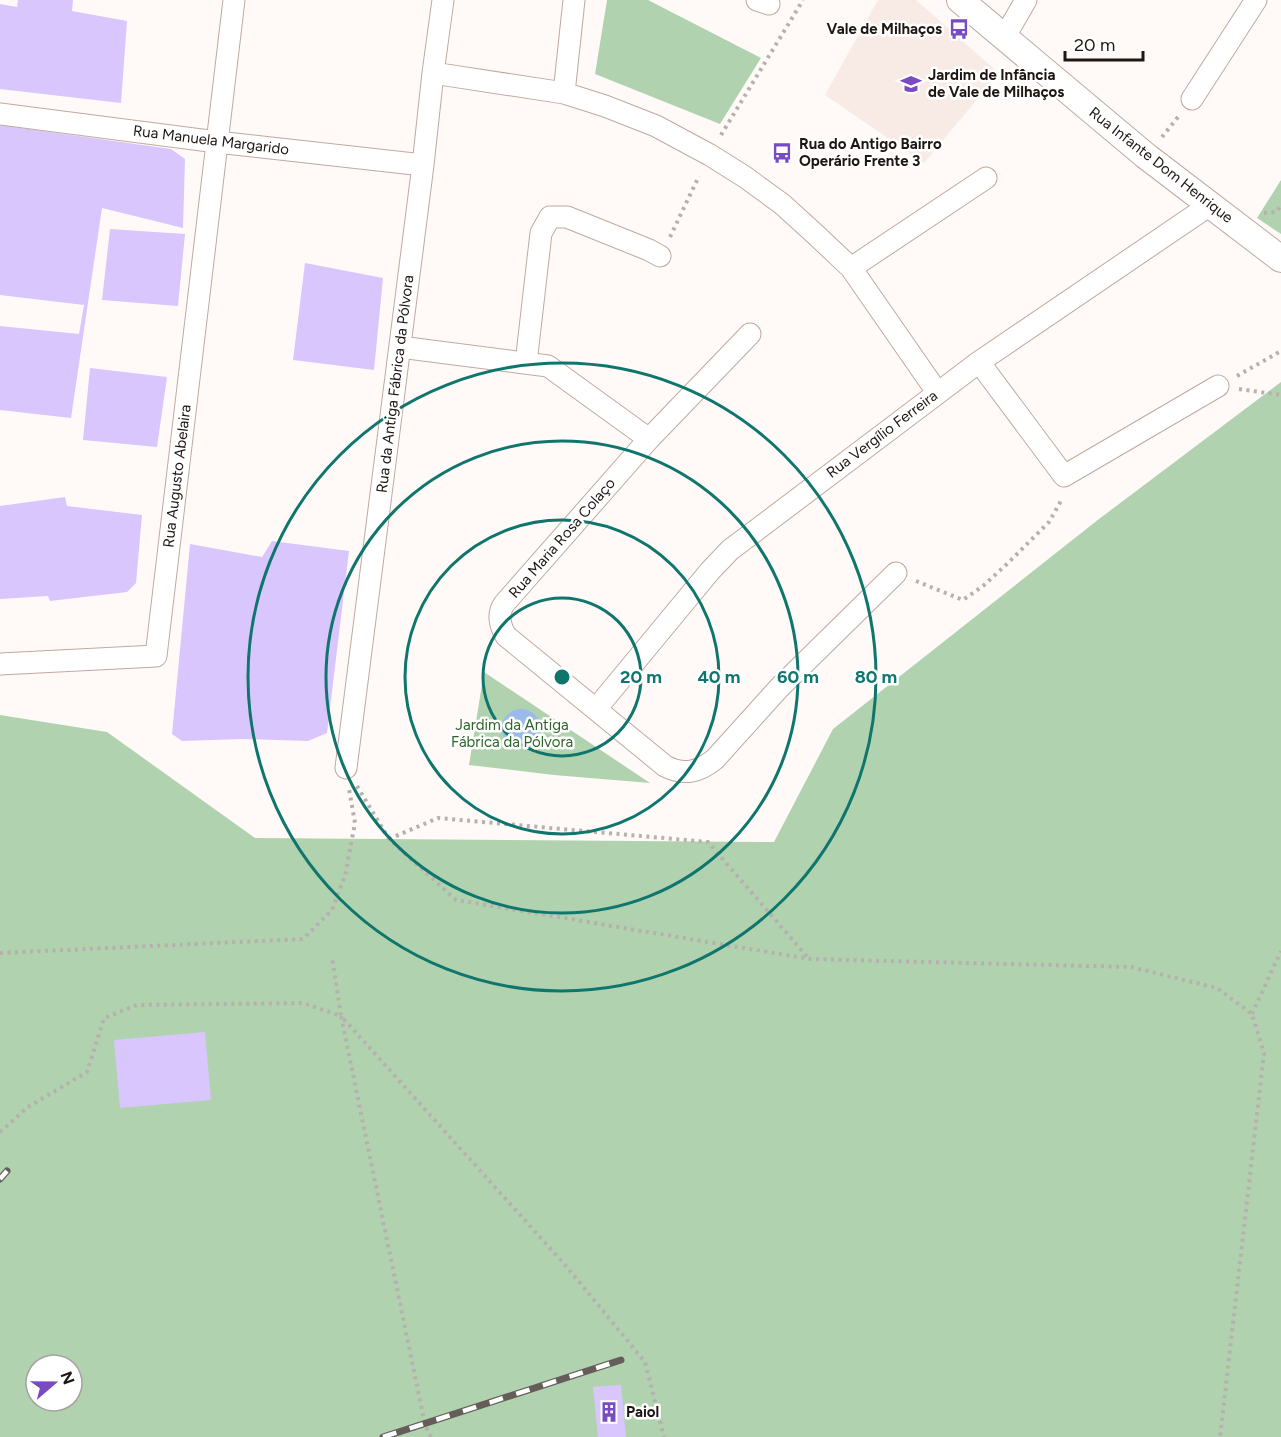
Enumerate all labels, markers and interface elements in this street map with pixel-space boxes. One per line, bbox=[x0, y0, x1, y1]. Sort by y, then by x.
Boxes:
bus stop icon: Vale de Milhaços bbox=[947, 17, 971, 41]
place label: Vale de Milhaços bbox=[826, 20, 942, 38]
scale bar bbox=[1065, 24, 1143, 62]
text: 20 m bbox=[1074, 34, 1115, 56]
place label: Jardim de Infância de Vale de Milhaços bbox=[928, 66, 1064, 101]
school or university icon: Jardim de Infância de Vale de Milhaços bbox=[899, 72, 923, 96]
street label: Rua Infante Dom Henrique bbox=[1085, 103, 1237, 227]
street label: Rua Manuela Margarido bbox=[132, 122, 290, 159]
place label: Rua do Antigo Bairro Operário Frente 3 bbox=[799, 135, 942, 170]
bus stop icon: Rua do Antigo Bairro Operário Frente 3 bbox=[770, 141, 794, 165]
street label: Rua da Antiga Fábrica da Pólvora bbox=[373, 274, 417, 494]
street label: Rua Vergílio Ferreira bbox=[823, 386, 941, 482]
street label: Rua Augusto Abelaira bbox=[159, 403, 195, 549]
street label: Rua Maria Rosa Colaço bbox=[505, 474, 619, 602]
text: 20 m bbox=[620, 666, 662, 688]
text: 40 m bbox=[697, 666, 741, 688]
text: 60 m bbox=[777, 666, 819, 688]
text: 80 m bbox=[855, 666, 897, 688]
centre of rings bbox=[552, 667, 572, 687]
park label: Jardim da Antiga Fábrica da Pólvora bbox=[451, 716, 573, 751]
north arrow bbox=[24, 1353, 84, 1413]
text: N bbox=[57, 1369, 79, 1387]
building icon: Paiol bbox=[597, 1400, 621, 1424]
place label: Paiol bbox=[626, 1403, 659, 1421]

